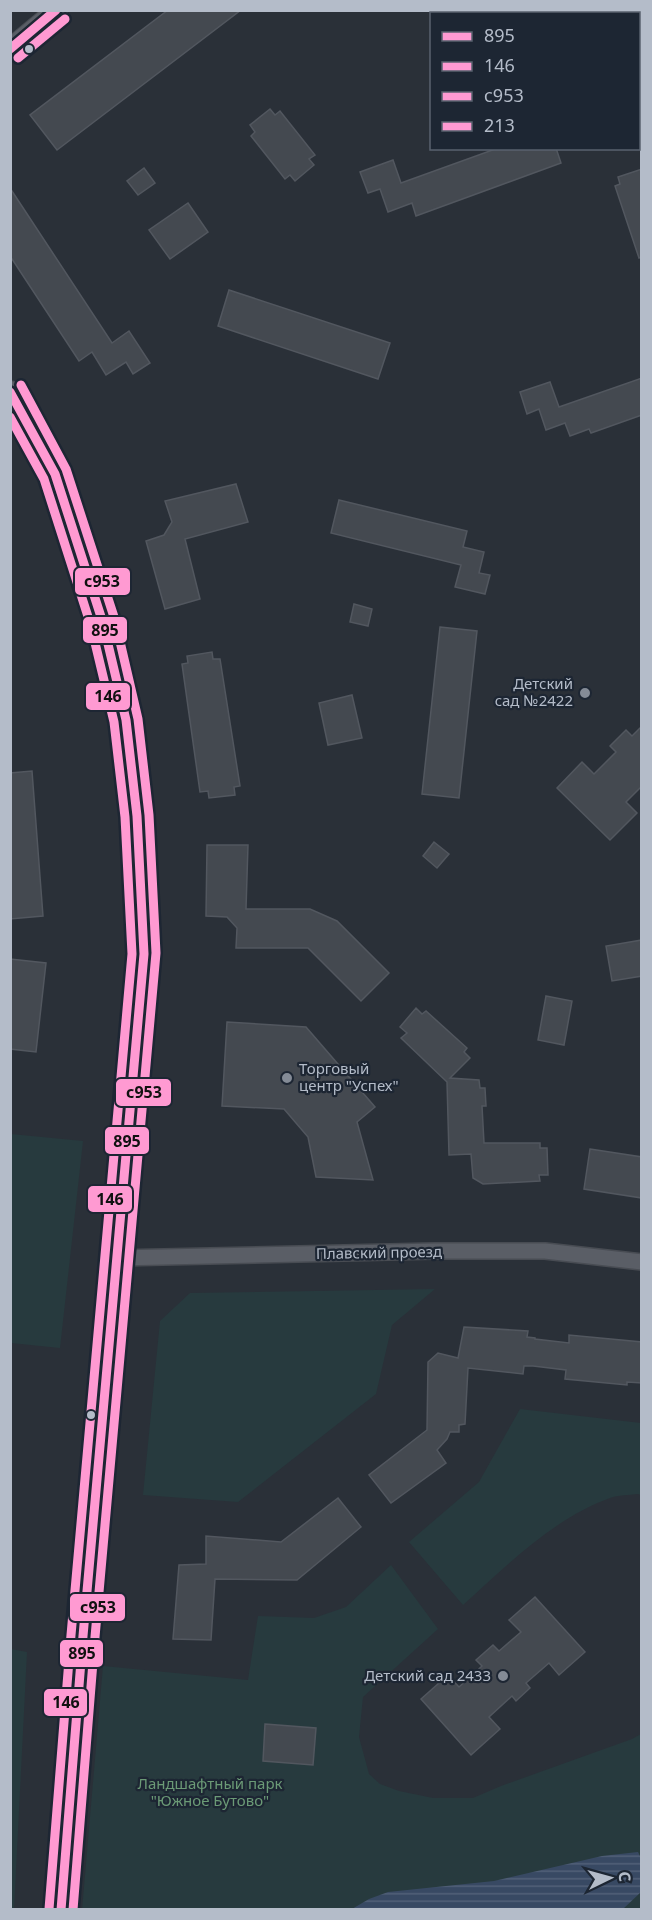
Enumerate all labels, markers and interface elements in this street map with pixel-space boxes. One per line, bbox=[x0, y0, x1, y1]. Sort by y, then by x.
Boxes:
legend bbox=[430, 12, 640, 150]
text: 895 bbox=[484, 23, 515, 47]
unlabelled marker bbox=[23, 43, 35, 55]
text: 146 bbox=[484, 53, 515, 77]
text: с953 bbox=[484, 83, 524, 107]
text: 213 bbox=[484, 113, 515, 137]
line badge: с953 bbox=[74, 567, 131, 596]
text: с953 bbox=[84, 570, 120, 592]
line badge: 895 bbox=[82, 616, 128, 644]
text: 895 bbox=[91, 619, 119, 641]
place label: Детский сад №2422 bbox=[495, 673, 573, 710]
line badge: 146 bbox=[85, 682, 131, 711]
text: 146 bbox=[94, 685, 122, 707]
marker: Детский сад №2422 bbox=[578, 686, 592, 700]
place label: Торговый центр "Успех" bbox=[299, 1058, 399, 1095]
marker: Торговый центр "Успех" bbox=[280, 1071, 294, 1085]
line badge: с953 bbox=[115, 1078, 172, 1107]
text: с953 bbox=[126, 1081, 162, 1103]
line badge: 895 bbox=[104, 1126, 150, 1155]
text: 895 bbox=[113, 1130, 141, 1152]
line badge: 146 bbox=[87, 1185, 133, 1213]
text: 146 bbox=[96, 1188, 124, 1210]
street label: Плавский проезд bbox=[316, 1241, 442, 1263]
unlabelled marker bbox=[85, 1409, 97, 1421]
line badge: с953 bbox=[69, 1593, 126, 1622]
text: с953 bbox=[80, 1596, 116, 1618]
line badge: 895 bbox=[59, 1639, 104, 1668]
text: 895 bbox=[68, 1642, 96, 1664]
place label: Детский сад 2433 bbox=[364, 1665, 491, 1685]
marker: Детский сад 2433 bbox=[496, 1669, 510, 1683]
line badge: 146 bbox=[43, 1688, 88, 1717]
text: 146 bbox=[52, 1691, 80, 1713]
park label: Ландшафтный парк "Южное Бутово" bbox=[137, 1773, 283, 1810]
north arrow bbox=[580, 1848, 640, 1908]
text: С bbox=[614, 1871, 636, 1883]

